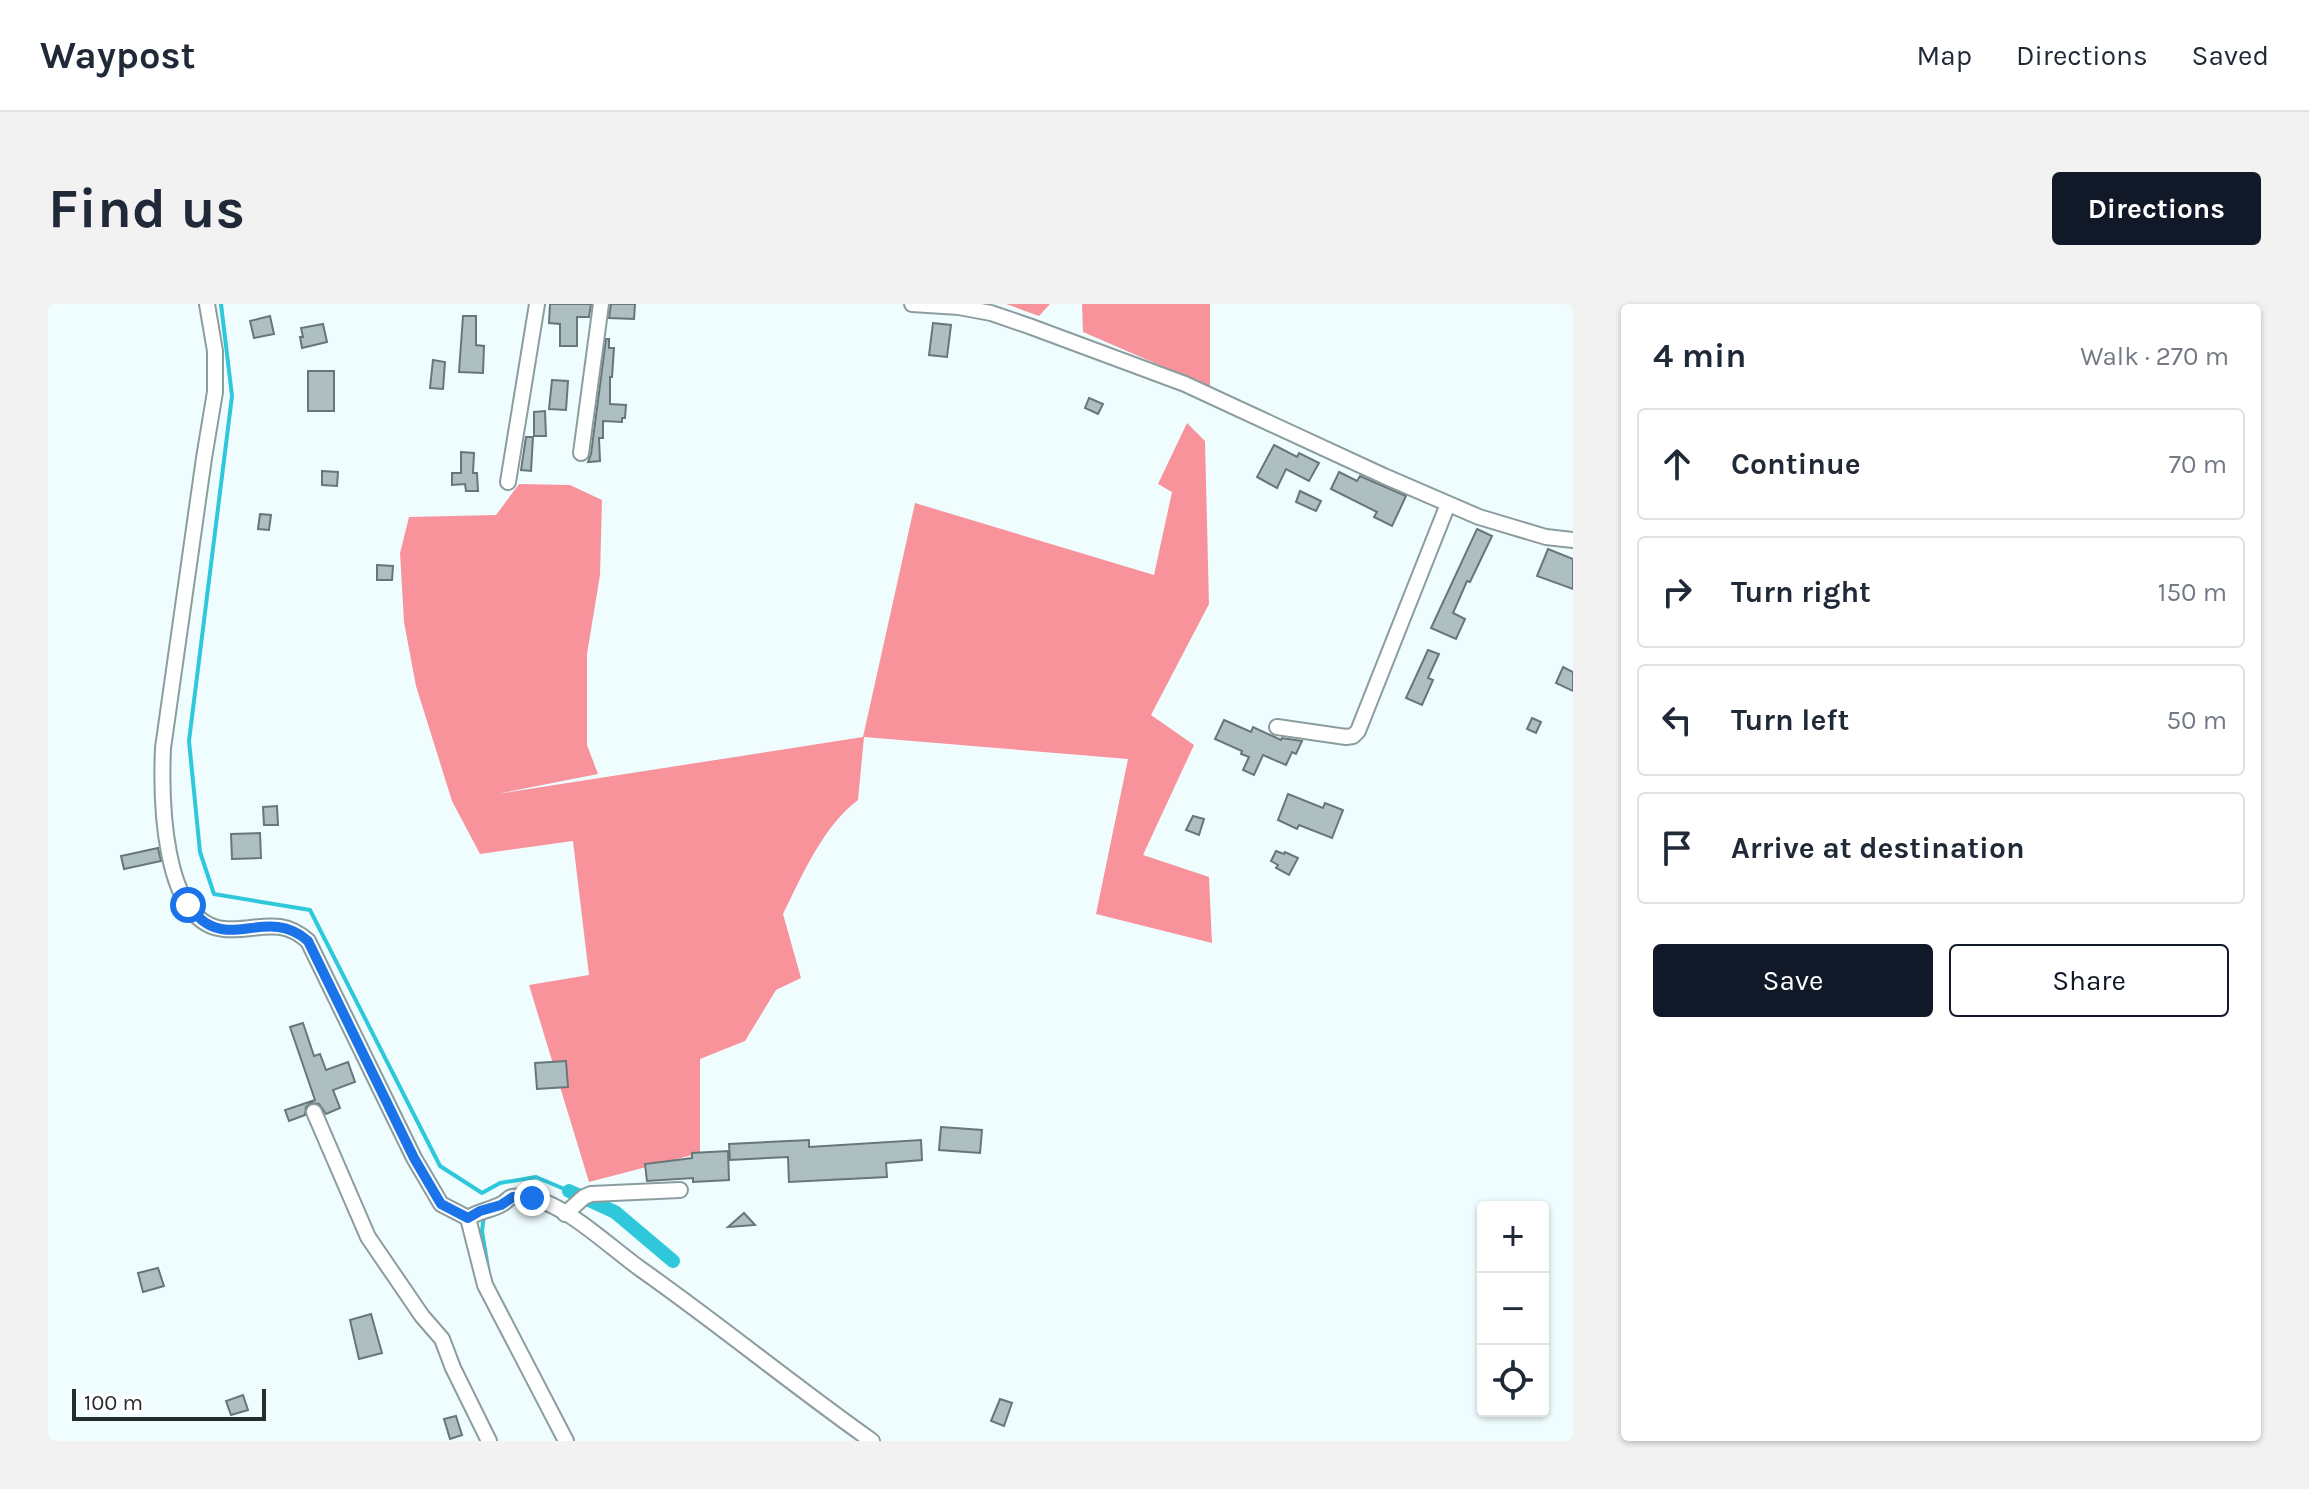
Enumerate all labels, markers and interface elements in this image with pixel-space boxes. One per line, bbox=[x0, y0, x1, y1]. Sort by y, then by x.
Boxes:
text: Waypost bbox=[40, 33, 196, 78]
text: Map bbox=[1917, 39, 1972, 72]
text: Directions bbox=[2016, 39, 2148, 72]
text: Saved bbox=[2192, 39, 2269, 72]
button: Directions bbox=[2052, 172, 2261, 245]
text: Find us bbox=[48, 176, 245, 241]
text: 4 min bbox=[1653, 336, 1746, 376]
text: Walk · 270 m bbox=[2080, 341, 2229, 372]
icon: ahead bbox=[1655, 442, 1699, 486]
text: Continue bbox=[1731, 446, 1861, 482]
text: 70 m bbox=[2169, 449, 2227, 480]
icon: right bbox=[1655, 570, 1699, 614]
text: Turn right bbox=[1731, 574, 1871, 610]
text: 150 m bbox=[2158, 577, 2227, 608]
icon: left bbox=[1655, 698, 1699, 742]
text: Turn left bbox=[1731, 702, 1849, 738]
text: 50 m bbox=[2166, 705, 2227, 736]
icon: arrive bbox=[1655, 826, 1699, 870]
text: Arrive at destination bbox=[1731, 830, 2025, 866]
route start bbox=[170, 887, 206, 923]
button: Save bbox=[1653, 944, 1933, 1017]
button: Share bbox=[1949, 944, 2229, 1017]
route end bbox=[514, 1180, 550, 1216]
map controls bbox=[1477, 1201, 1549, 1417]
button: + bbox=[1477, 1201, 1549, 1273]
button: − bbox=[1477, 1273, 1549, 1345]
button: locate bbox=[1477, 1345, 1549, 1417]
scale bar bbox=[72, 1385, 266, 1421]
text: 100 m bbox=[84, 1390, 143, 1416]

